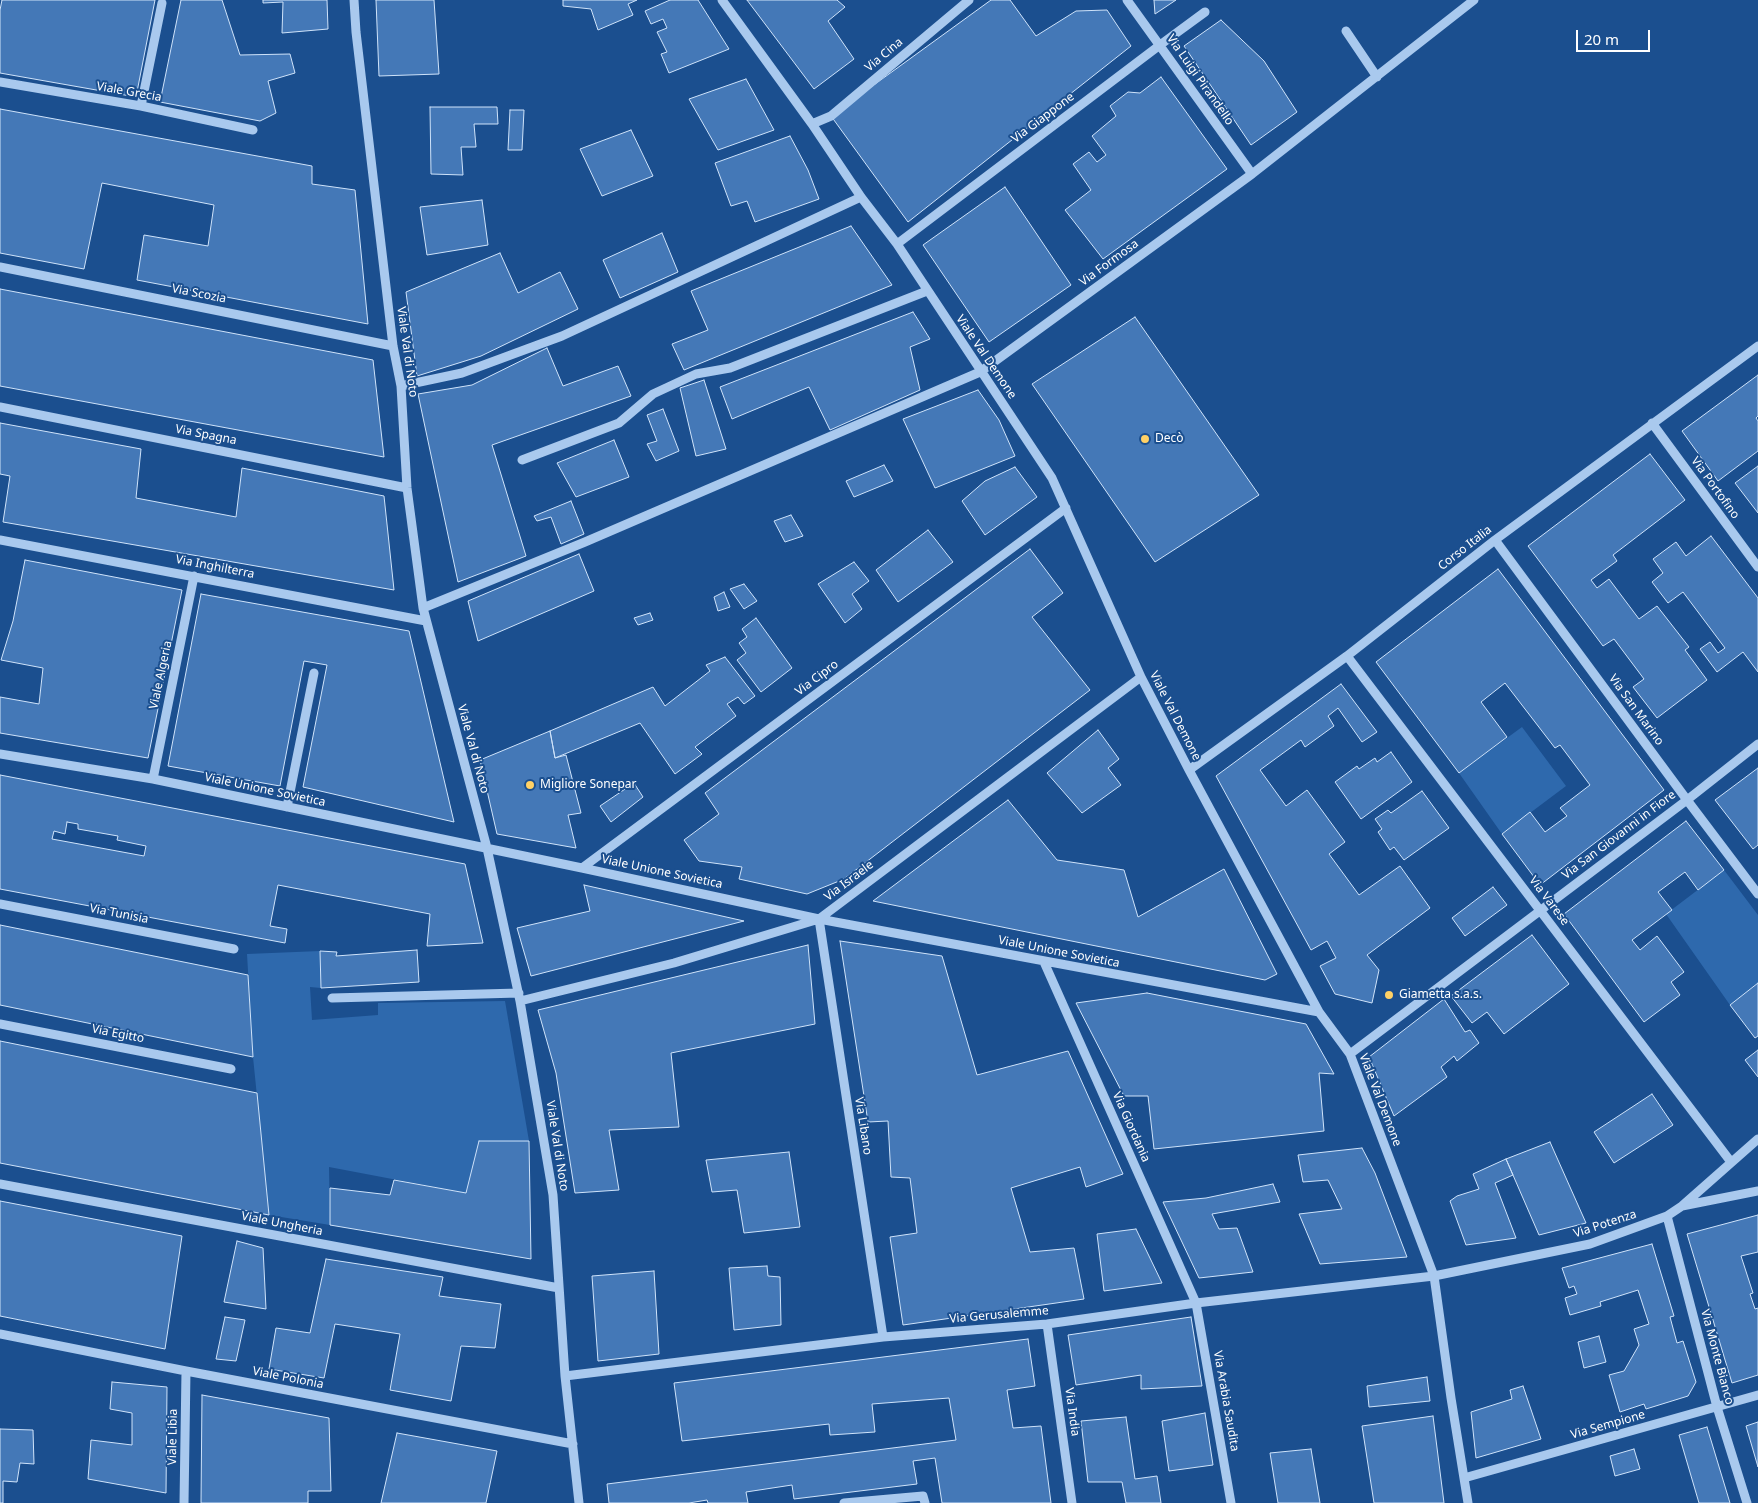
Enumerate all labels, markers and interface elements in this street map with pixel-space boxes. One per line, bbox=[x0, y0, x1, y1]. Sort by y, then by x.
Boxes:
scale bar bbox=[1578, 20, 1652, 52]
text: 20 m bbox=[1584, 29, 1619, 49]
street label: Via Luigi Pirandello bbox=[1163, 32, 1237, 128]
street label: Via Cina bbox=[862, 35, 906, 75]
street label: Viale Grecia bbox=[95, 79, 163, 105]
street label: Via Giappone bbox=[1009, 90, 1077, 146]
street label: Via Formosa bbox=[1077, 237, 1141, 289]
street label: Via Scozia bbox=[171, 282, 227, 306]
street label: Viale Val di Noto bbox=[394, 306, 420, 398]
street label: Viale Val Demone bbox=[953, 312, 1019, 402]
street label: Via Spagna bbox=[174, 422, 238, 448]
place label: Decò bbox=[1155, 432, 1184, 446]
marker: Decò bbox=[1139, 433, 1151, 445]
street label: Via Portofino bbox=[1688, 454, 1742, 522]
street label: Corso Italia bbox=[1435, 523, 1495, 573]
street label: Via Inghilterra bbox=[174, 552, 256, 582]
street label: Viale Algeria bbox=[147, 639, 175, 711]
street label: Via Cipro bbox=[793, 657, 841, 699]
street label: Viale Val Demone bbox=[1146, 669, 1204, 763]
street label: Via San Marino bbox=[1605, 672, 1667, 748]
street label: Viale Val di Noto bbox=[454, 703, 492, 795]
street label: Viale Unione Sovietica bbox=[203, 770, 327, 810]
place label: Migliore Sonepar bbox=[540, 778, 637, 792]
marker: Migliore Sonepar bbox=[524, 779, 536, 791]
street label: Via San Giovanni in Fiore bbox=[1559, 788, 1679, 882]
street label: Viale Unione Sovietica bbox=[600, 852, 724, 892]
street label: Via Israele bbox=[821, 858, 877, 904]
street label: Via Varese bbox=[1526, 874, 1572, 928]
street label: Via Tunisia bbox=[88, 901, 150, 927]
street label: Viale Unione Sovietica bbox=[997, 933, 1121, 971]
place label: Giametta s.a.s. bbox=[1399, 988, 1482, 1002]
marker: Giametta s.a.s. bbox=[1383, 989, 1395, 1001]
street label: Via Egitto bbox=[91, 1022, 145, 1046]
street label: Viale Val Demone bbox=[1356, 1052, 1404, 1148]
street label: Via Giordania bbox=[1109, 1090, 1153, 1164]
street label: Via Libano bbox=[851, 1096, 875, 1156]
street label: Viale Val di Noto bbox=[543, 1100, 571, 1192]
street label: Via Potenza bbox=[1572, 1207, 1638, 1241]
street label: Viale Ungheria bbox=[240, 1209, 324, 1239]
street label: Via Gerusalemme bbox=[949, 1303, 1049, 1327]
street label: Via Monte Bianco bbox=[1697, 1308, 1737, 1406]
street label: Via Arabia Saudita bbox=[1210, 1350, 1242, 1452]
street label: Viale Polonia bbox=[251, 1364, 325, 1392]
street label: Via India bbox=[1061, 1387, 1083, 1437]
street label: Via Sempione bbox=[1569, 1408, 1647, 1442]
street label: Viale Libia bbox=[165, 1409, 181, 1465]

